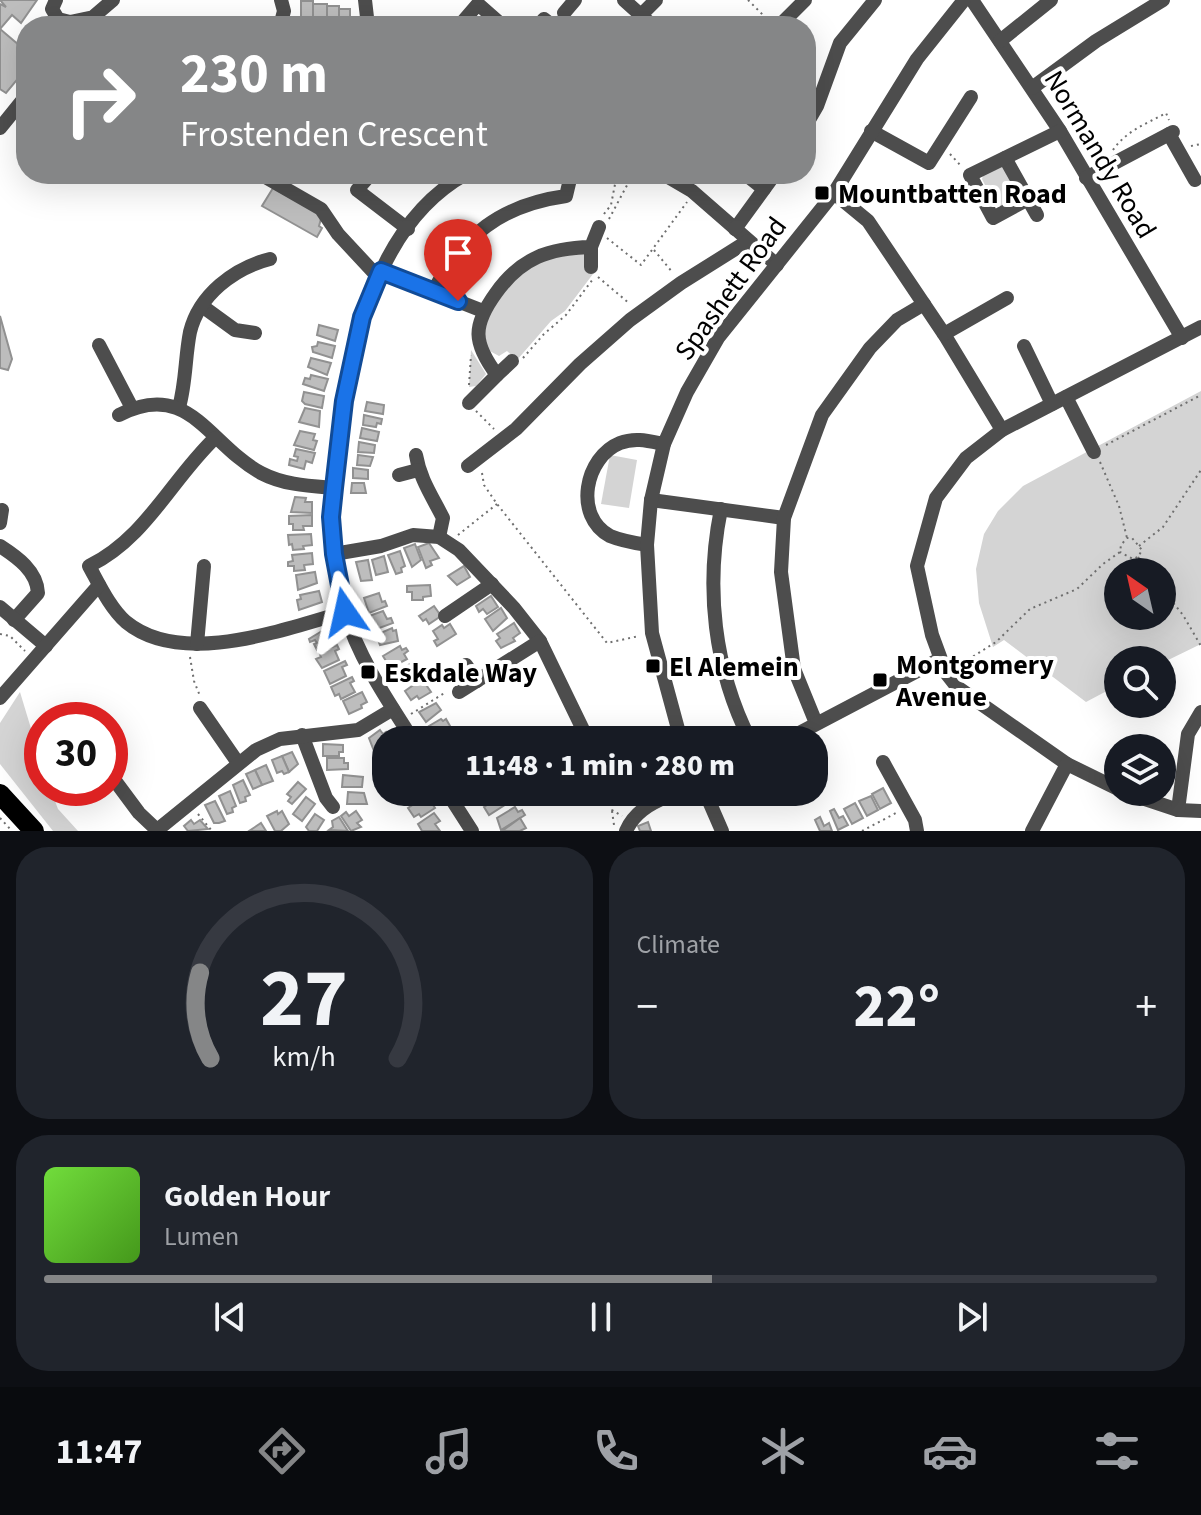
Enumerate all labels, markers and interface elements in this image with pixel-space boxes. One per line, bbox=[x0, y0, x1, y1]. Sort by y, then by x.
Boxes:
text: 230 m bbox=[180, 35, 328, 114]
icon: right bbox=[48, 48, 152, 152]
street label: Normandy Road bbox=[1034, 63, 1166, 246]
text: Frostenden Crescent bbox=[180, 109, 488, 160]
place label: Mountbatten Road bbox=[838, 174, 1067, 214]
marker: Mountbatten Road bbox=[813, 184, 831, 202]
street label: Spashett Road bbox=[665, 209, 797, 369]
pin bbox=[424, 219, 492, 301]
icon: arrive bbox=[436, 231, 480, 275]
north arrow bbox=[1104, 558, 1176, 630]
map controls bbox=[1104, 558, 1176, 806]
position arrow bbox=[303, 570, 387, 654]
place label: Montgomery Avenue bbox=[895, 645, 1054, 717]
button: search bbox=[1104, 646, 1176, 718]
place label: El Alemein bbox=[669, 647, 799, 687]
place label: Eskdale Way bbox=[384, 653, 537, 693]
marker: El Alemein bbox=[644, 657, 662, 675]
marker: Eskdale Way bbox=[359, 663, 377, 681]
marker: Montgomery Avenue bbox=[871, 671, 889, 689]
speed limit sign: 30 bbox=[24, 702, 128, 806]
button: layers bbox=[1104, 734, 1176, 806]
text: 11:48 · 1 min · 280 m bbox=[465, 744, 735, 787]
text: Climate bbox=[637, 926, 720, 963]
text: 27 bbox=[260, 940, 348, 1058]
text: 22° bbox=[854, 965, 940, 1050]
text: − bbox=[637, 976, 658, 1039]
text: + bbox=[1135, 976, 1157, 1039]
text: km/h bbox=[273, 1037, 336, 1077]
text: Golden Hour bbox=[164, 1175, 330, 1218]
text: Lumen bbox=[164, 1218, 239, 1255]
icon: previous bbox=[208, 1295, 252, 1339]
icon: pause bbox=[579, 1295, 623, 1339]
icon: next bbox=[950, 1295, 994, 1339]
icon: directions bbox=[254, 1423, 310, 1479]
icon: music bbox=[421, 1423, 477, 1479]
icon: phone bbox=[588, 1423, 644, 1479]
icon: climate bbox=[755, 1423, 811, 1479]
icon: car bbox=[922, 1423, 978, 1479]
icon: filters bbox=[1089, 1423, 1145, 1479]
text: 11:47 bbox=[56, 1426, 142, 1477]

